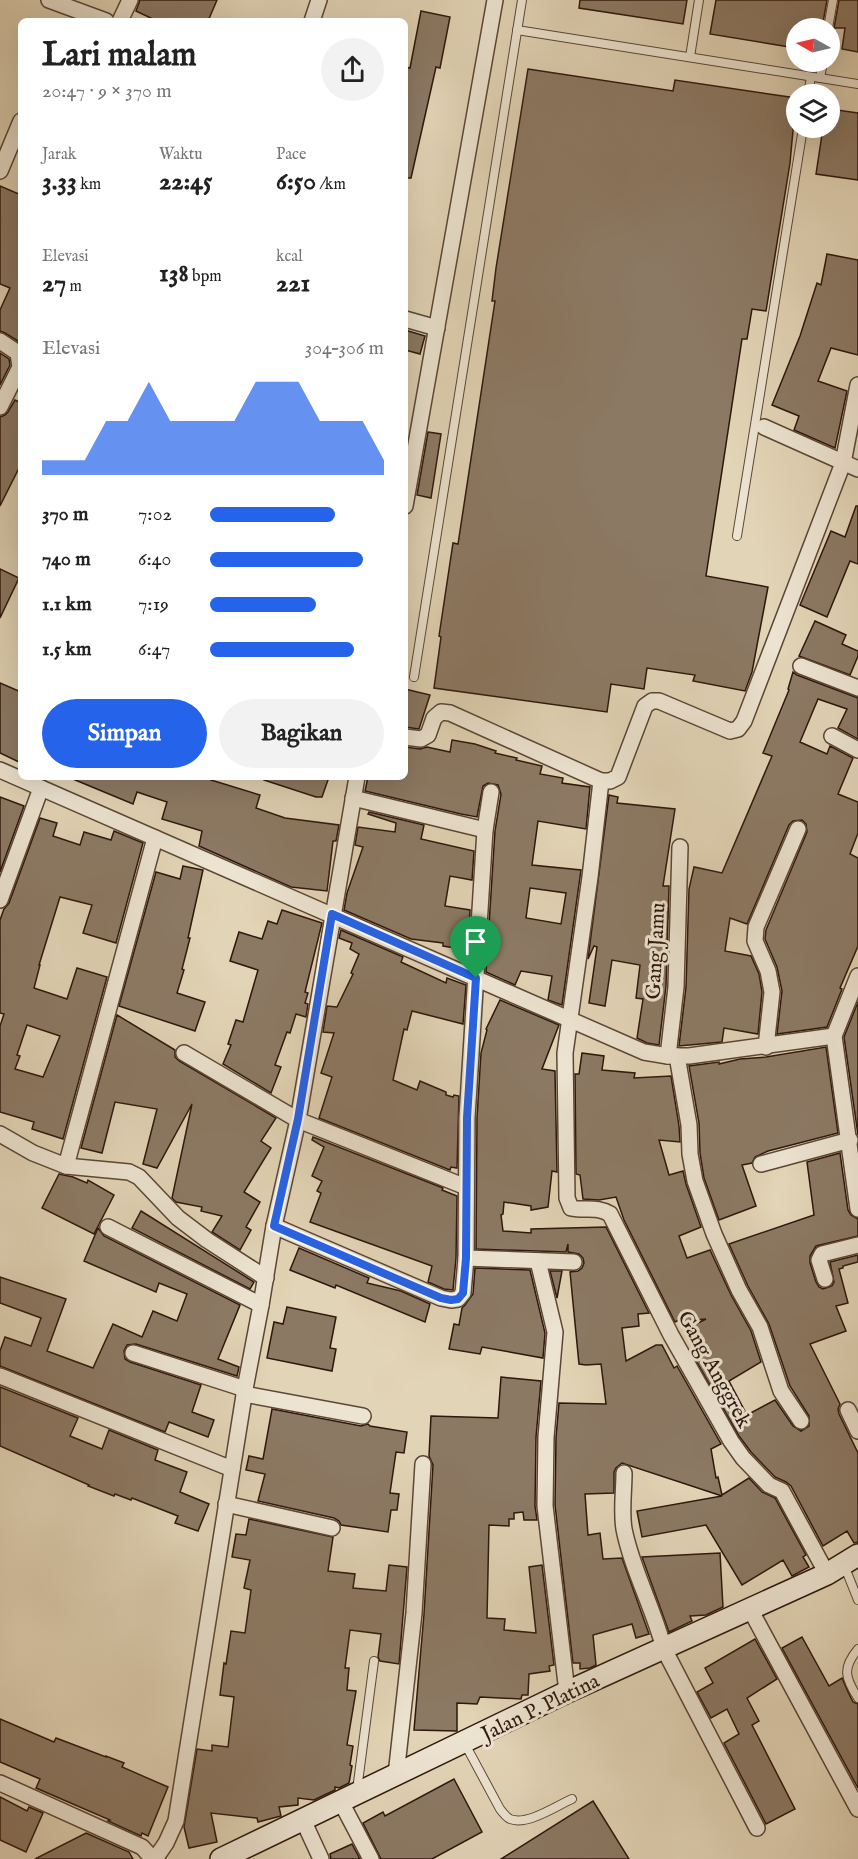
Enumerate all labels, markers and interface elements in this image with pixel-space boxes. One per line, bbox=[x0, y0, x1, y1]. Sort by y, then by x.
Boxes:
north arrow bbox=[786, 18, 840, 72]
map controls bbox=[786, 18, 840, 138]
text: Lari malam bbox=[42, 35, 196, 77]
button: share bbox=[321, 38, 384, 101]
text: 20:47 · 9 × 370 m bbox=[42, 79, 172, 104]
button: layers bbox=[786, 84, 840, 138]
text: Jarak bbox=[42, 145, 76, 165]
text: Waktu bbox=[159, 145, 203, 165]
text: Pace bbox=[276, 145, 306, 165]
text: 3.33 bbox=[42, 165, 77, 198]
text: 22:45 bbox=[159, 165, 212, 198]
text: 6:50 bbox=[276, 165, 316, 198]
text: km bbox=[77, 175, 101, 195]
text: /km bbox=[316, 175, 346, 195]
text: Elevasi bbox=[42, 247, 89, 267]
text: kcal bbox=[276, 247, 303, 267]
text: 138 bbox=[159, 257, 189, 290]
text: 27 bbox=[42, 267, 66, 300]
text: bpm bbox=[189, 267, 222, 287]
text: 221 bbox=[276, 267, 310, 300]
text: m bbox=[66, 277, 82, 297]
text: Elevasi bbox=[42, 336, 100, 361]
text: 304–306 m bbox=[305, 336, 384, 361]
text: 370 m bbox=[42, 502, 88, 527]
text: 7:02 bbox=[138, 502, 172, 527]
text: 740 m bbox=[42, 547, 91, 572]
text: 6:40 bbox=[138, 547, 171, 572]
text: 1.1 km bbox=[42, 592, 92, 617]
text: 7:19 bbox=[138, 592, 169, 617]
text: 1.5 km bbox=[42, 637, 92, 662]
text: 6:47 bbox=[138, 637, 170, 662]
button: Simpan bbox=[42, 699, 207, 768]
button: Bagikan bbox=[219, 699, 384, 768]
street label: Gang Jamu bbox=[640, 902, 673, 1000]
pin bbox=[450, 916, 501, 978]
icon: arrive bbox=[459, 925, 492, 958]
street label: Gang Anggrek bbox=[670, 1306, 757, 1434]
street label: Jalan P. Platina bbox=[475, 1668, 605, 1749]

